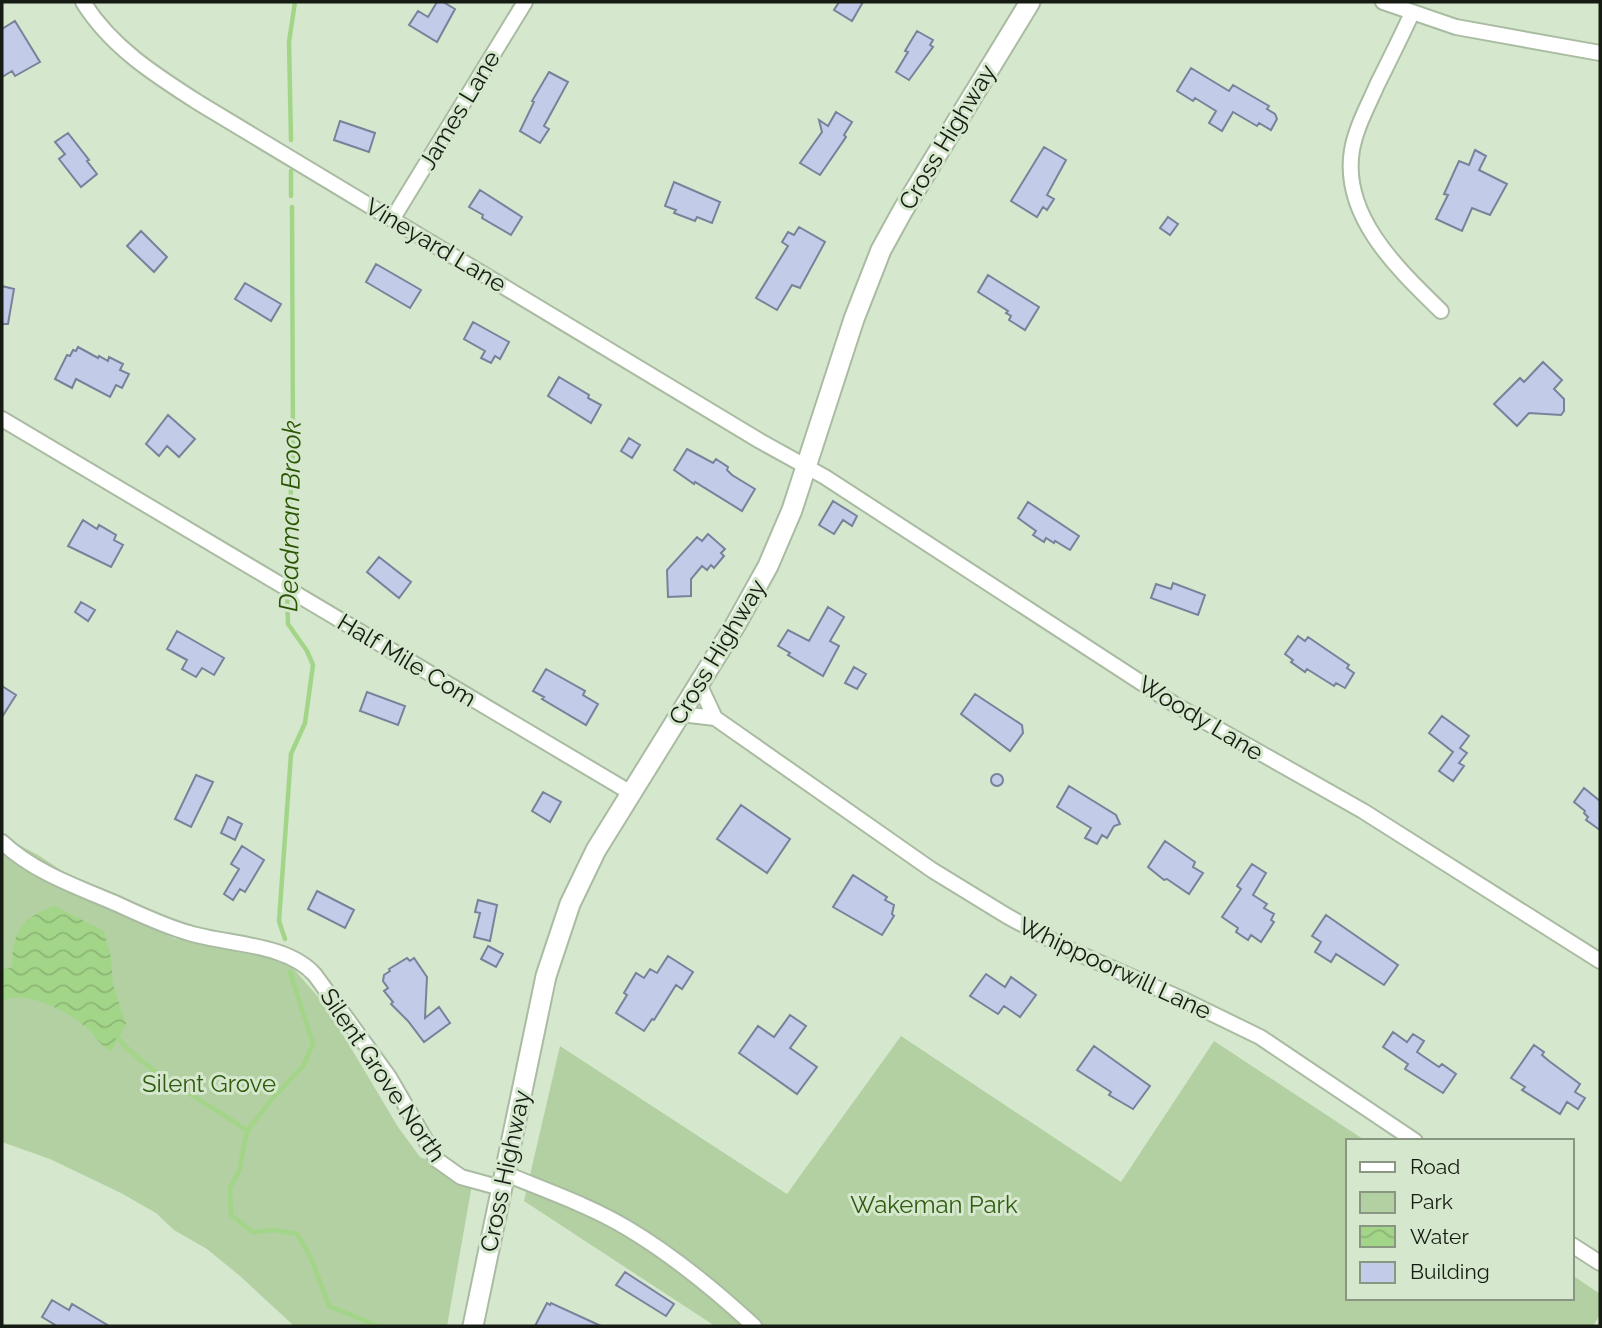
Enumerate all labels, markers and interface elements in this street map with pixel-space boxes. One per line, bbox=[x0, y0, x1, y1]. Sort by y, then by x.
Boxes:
street label: James Lane bbox=[412, 45, 506, 175]
street label: Cross Highway bbox=[892, 59, 1002, 215]
street label: Vineyard Lane bbox=[360, 192, 512, 298]
water label: Deadman Brook bbox=[273, 420, 307, 612]
street label: Cross Highway bbox=[662, 574, 772, 730]
street label: Half Mile Com bbox=[332, 607, 482, 713]
street label: Woody Lane bbox=[1133, 669, 1269, 767]
street label: Whippoorwill Lane bbox=[1014, 911, 1216, 1025]
street label: Silent Grove North bbox=[314, 983, 452, 1167]
park label: Silent Grove bbox=[142, 1069, 276, 1098]
street label: Cross Highway bbox=[474, 1088, 536, 1254]
legend bbox=[1346, 1139, 1574, 1300]
text: Road bbox=[1410, 1154, 1460, 1179]
text: Park bbox=[1410, 1189, 1453, 1214]
park label: Wakeman Park bbox=[850, 1190, 1018, 1219]
text: Water bbox=[1410, 1224, 1469, 1249]
text: Building bbox=[1410, 1259, 1490, 1284]

